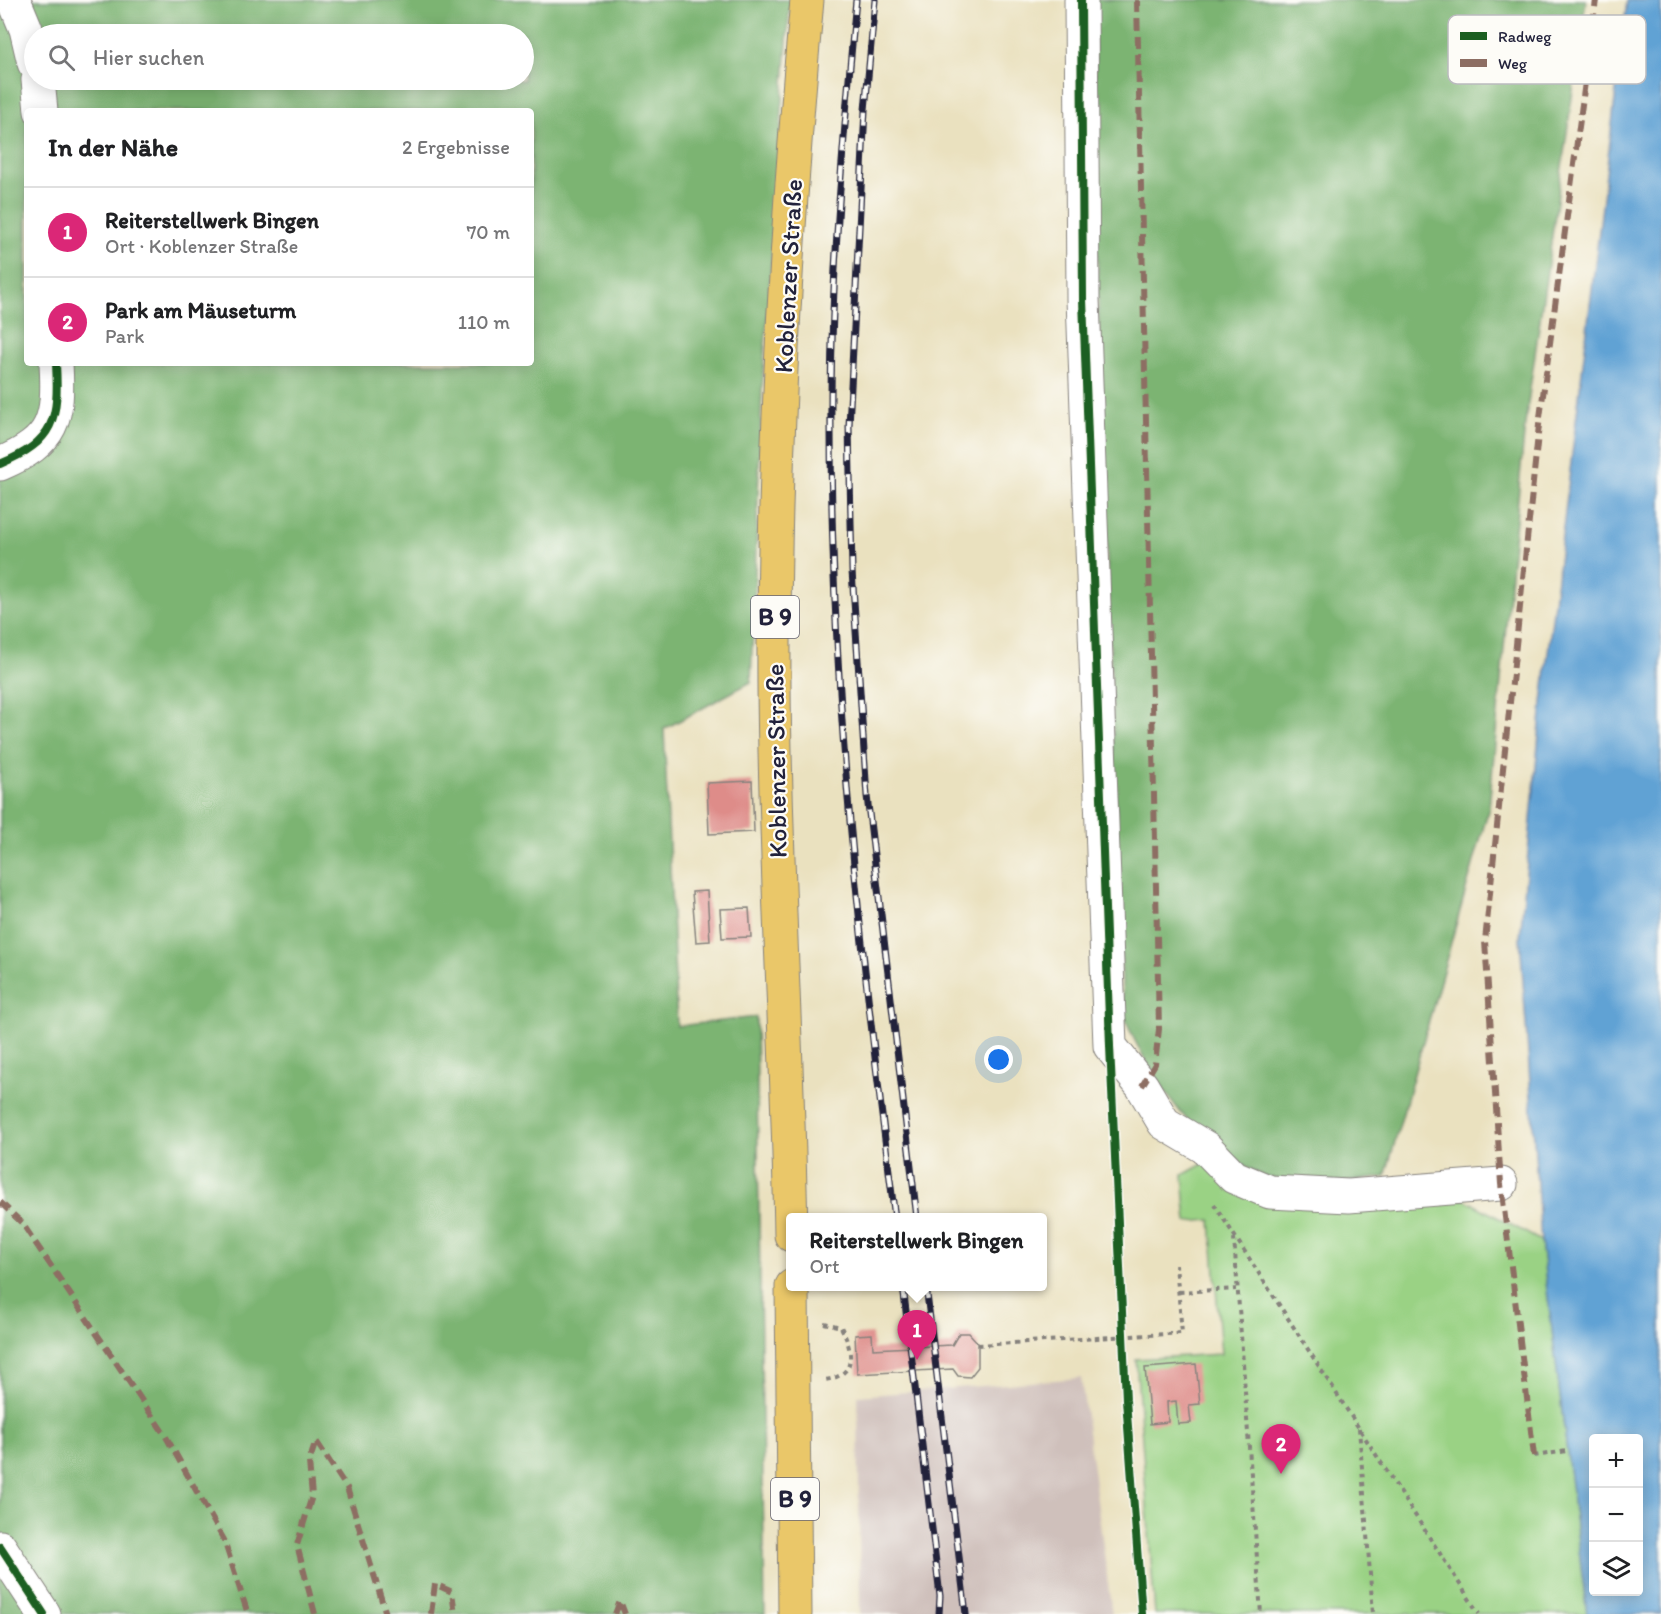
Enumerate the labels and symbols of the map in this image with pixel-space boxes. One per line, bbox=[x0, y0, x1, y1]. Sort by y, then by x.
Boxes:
legend bbox=[1448, 15, 1646, 84]
text: Radweg bbox=[1498, 27, 1552, 46]
text: Weg bbox=[1498, 54, 1528, 73]
street label: Koblenzer Straße bbox=[767, 178, 809, 374]
road number: B 9 bbox=[751, 596, 799, 638]
street label: Koblenzer Straße bbox=[758, 663, 794, 859]
your location bbox=[984, 1045, 1013, 1074]
pin: 1 bbox=[898, 1310, 936, 1360]
pin: 2 bbox=[1262, 1424, 1300, 1474]
road number: B 9 bbox=[771, 1478, 819, 1520]

